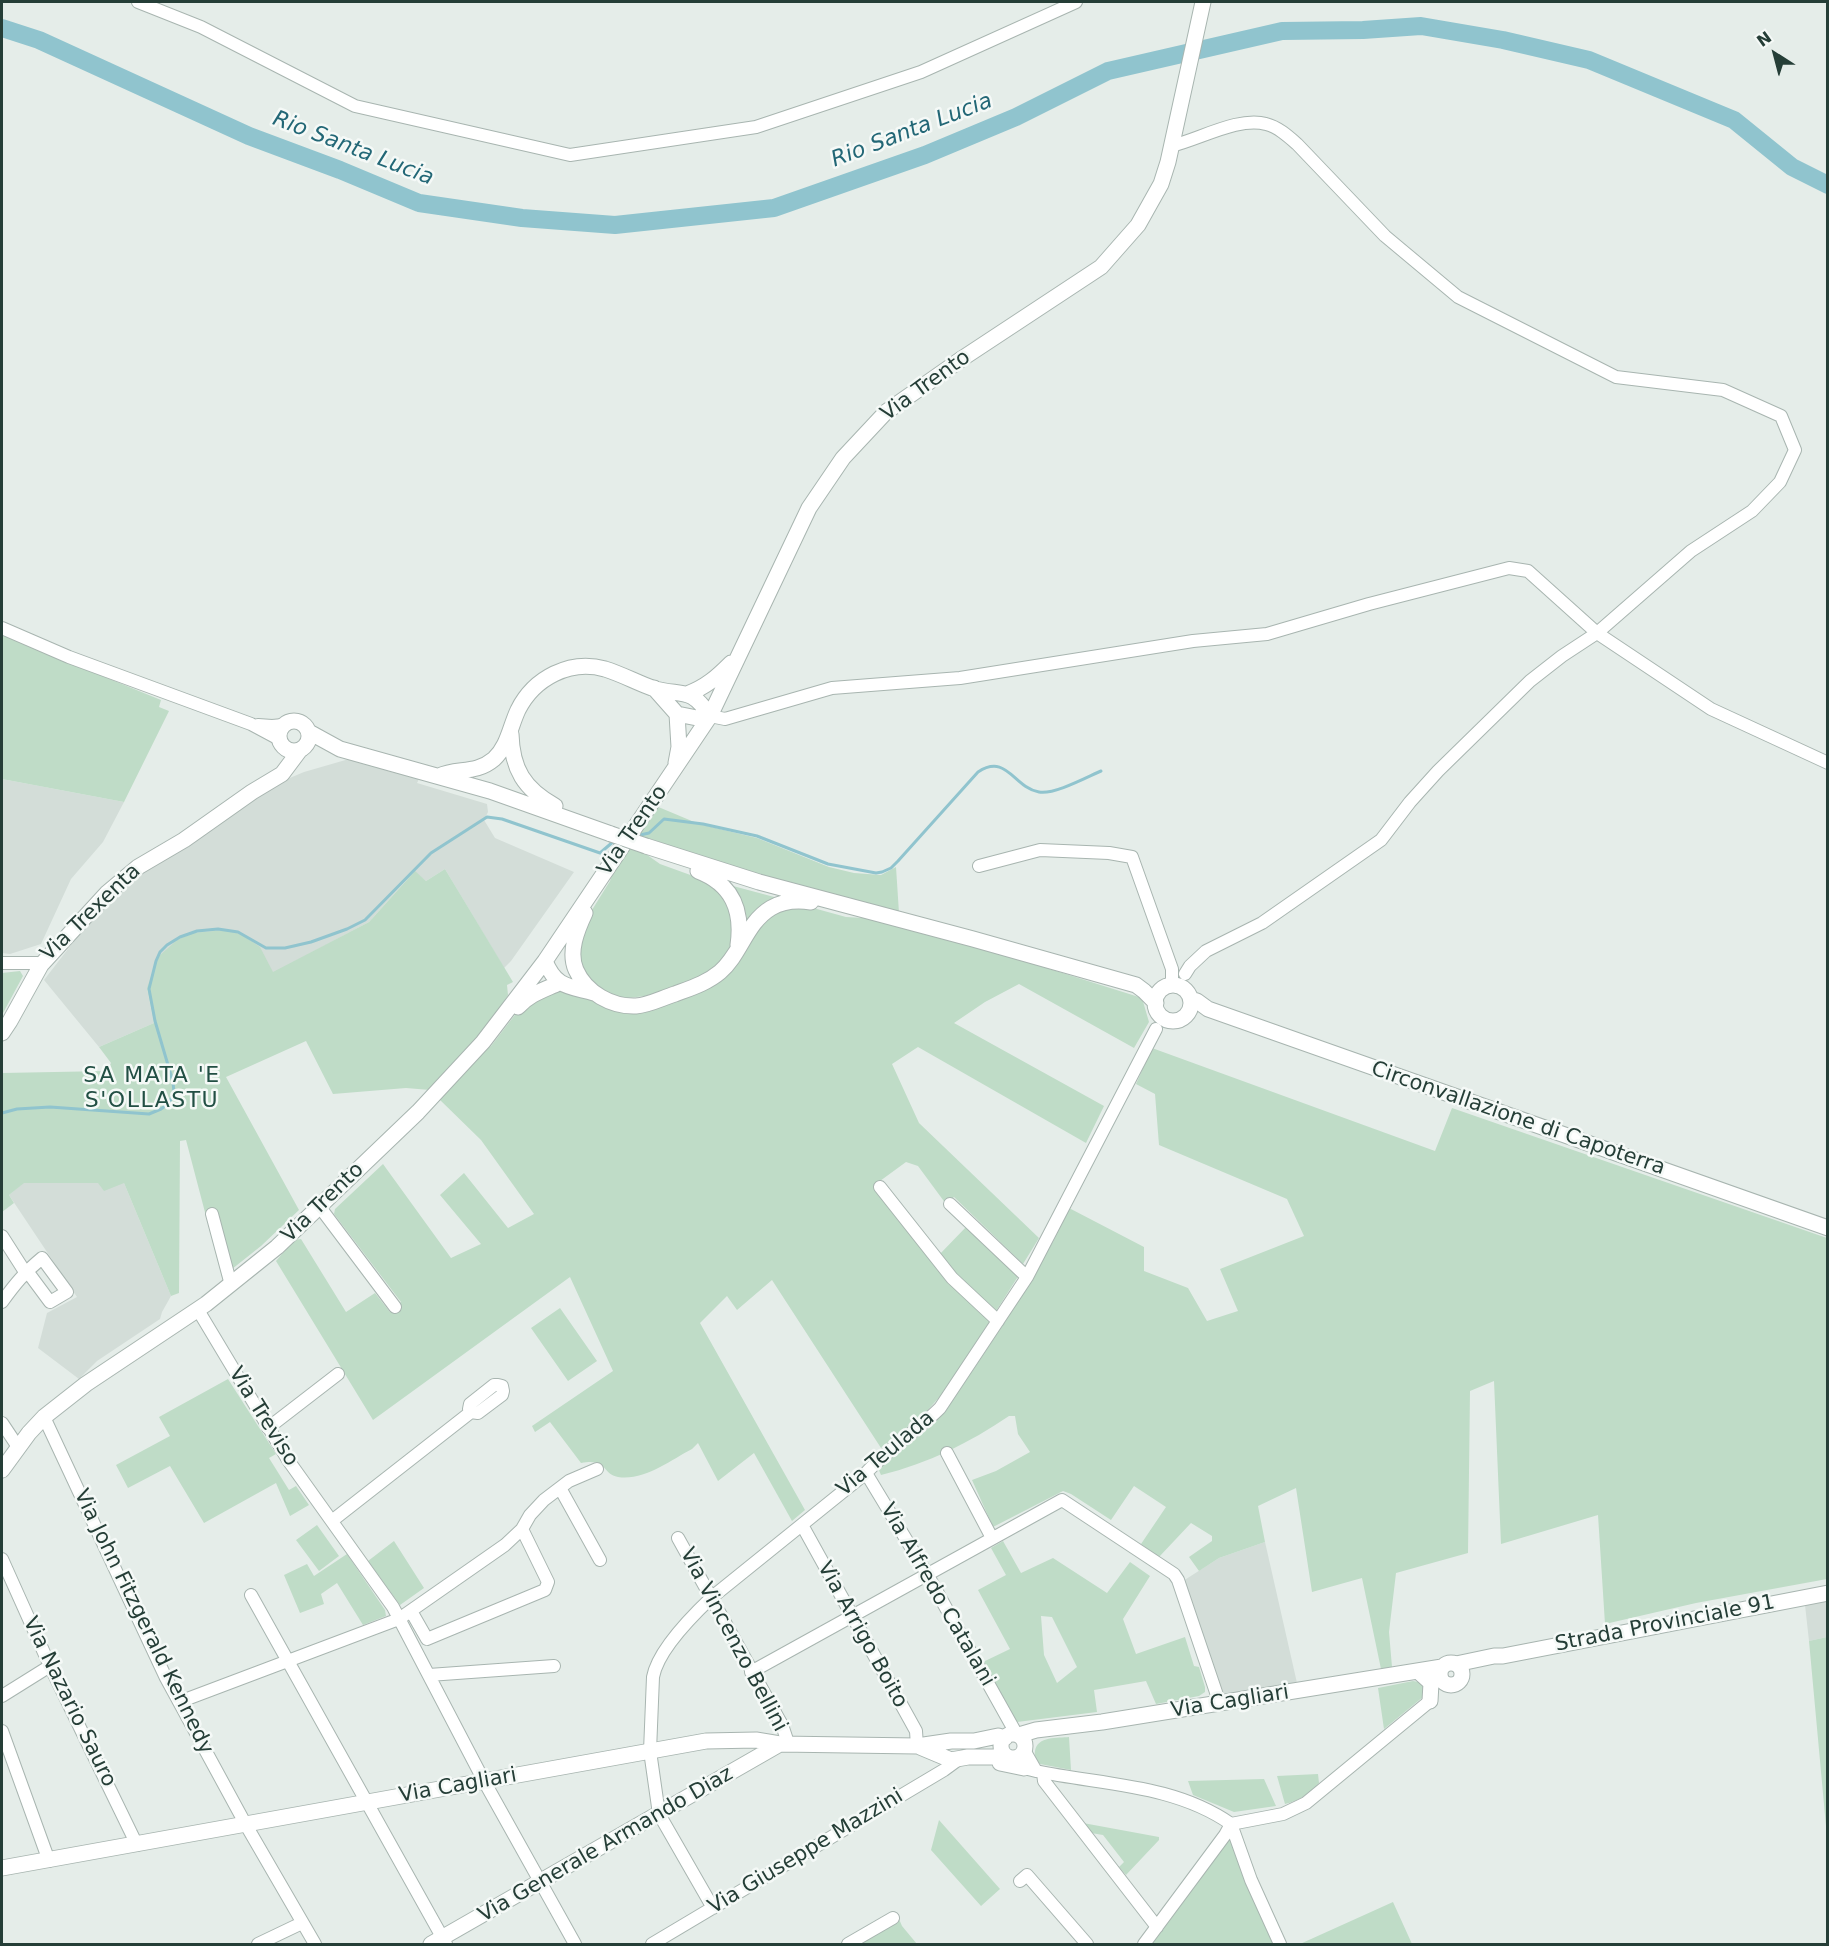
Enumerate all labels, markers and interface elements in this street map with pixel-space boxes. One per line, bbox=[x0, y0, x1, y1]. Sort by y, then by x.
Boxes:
north arrow bbox=[1745, 24, 1805, 84]
text: N bbox=[1753, 27, 1775, 51]
water label: Rio Santa Lucia bbox=[828, 88, 996, 174]
water label: Rio Santa Lucia bbox=[269, 106, 437, 192]
street label: Via Trento bbox=[876, 345, 976, 427]
street label: Via Trento bbox=[593, 781, 673, 881]
street label: Via Trexenta bbox=[36, 859, 146, 967]
street label: Circonvallazione di Capoterra bbox=[1368, 1057, 1668, 1181]
district label: SA MATA 'E S'OLLASTU bbox=[83, 1063, 221, 1114]
street label: Via Trento bbox=[277, 1158, 369, 1248]
street label: Via Treviso bbox=[223, 1363, 303, 1471]
street label: Via Teulada bbox=[832, 1406, 940, 1502]
street label: Via John Fitzgerald Kennedy bbox=[68, 1485, 218, 1759]
street label: Via Alfredo Catalani bbox=[874, 1499, 1000, 1691]
street label: Via Vincenzo Bellini bbox=[674, 1544, 792, 1736]
street label: Via Arrigo Boito bbox=[811, 1557, 913, 1713]
street label: Strada Provinciale 91 bbox=[1553, 1590, 1777, 1658]
street label: Via Nazario Sauro bbox=[17, 1613, 121, 1791]
street label: Via Cagliari bbox=[1169, 1680, 1291, 1724]
street label: Via Generale Armando Diaz bbox=[474, 1762, 738, 1928]
street label: Via Cagliari bbox=[397, 1763, 519, 1809]
street label: Via Giuseppe Mazzini bbox=[704, 1784, 908, 1920]

